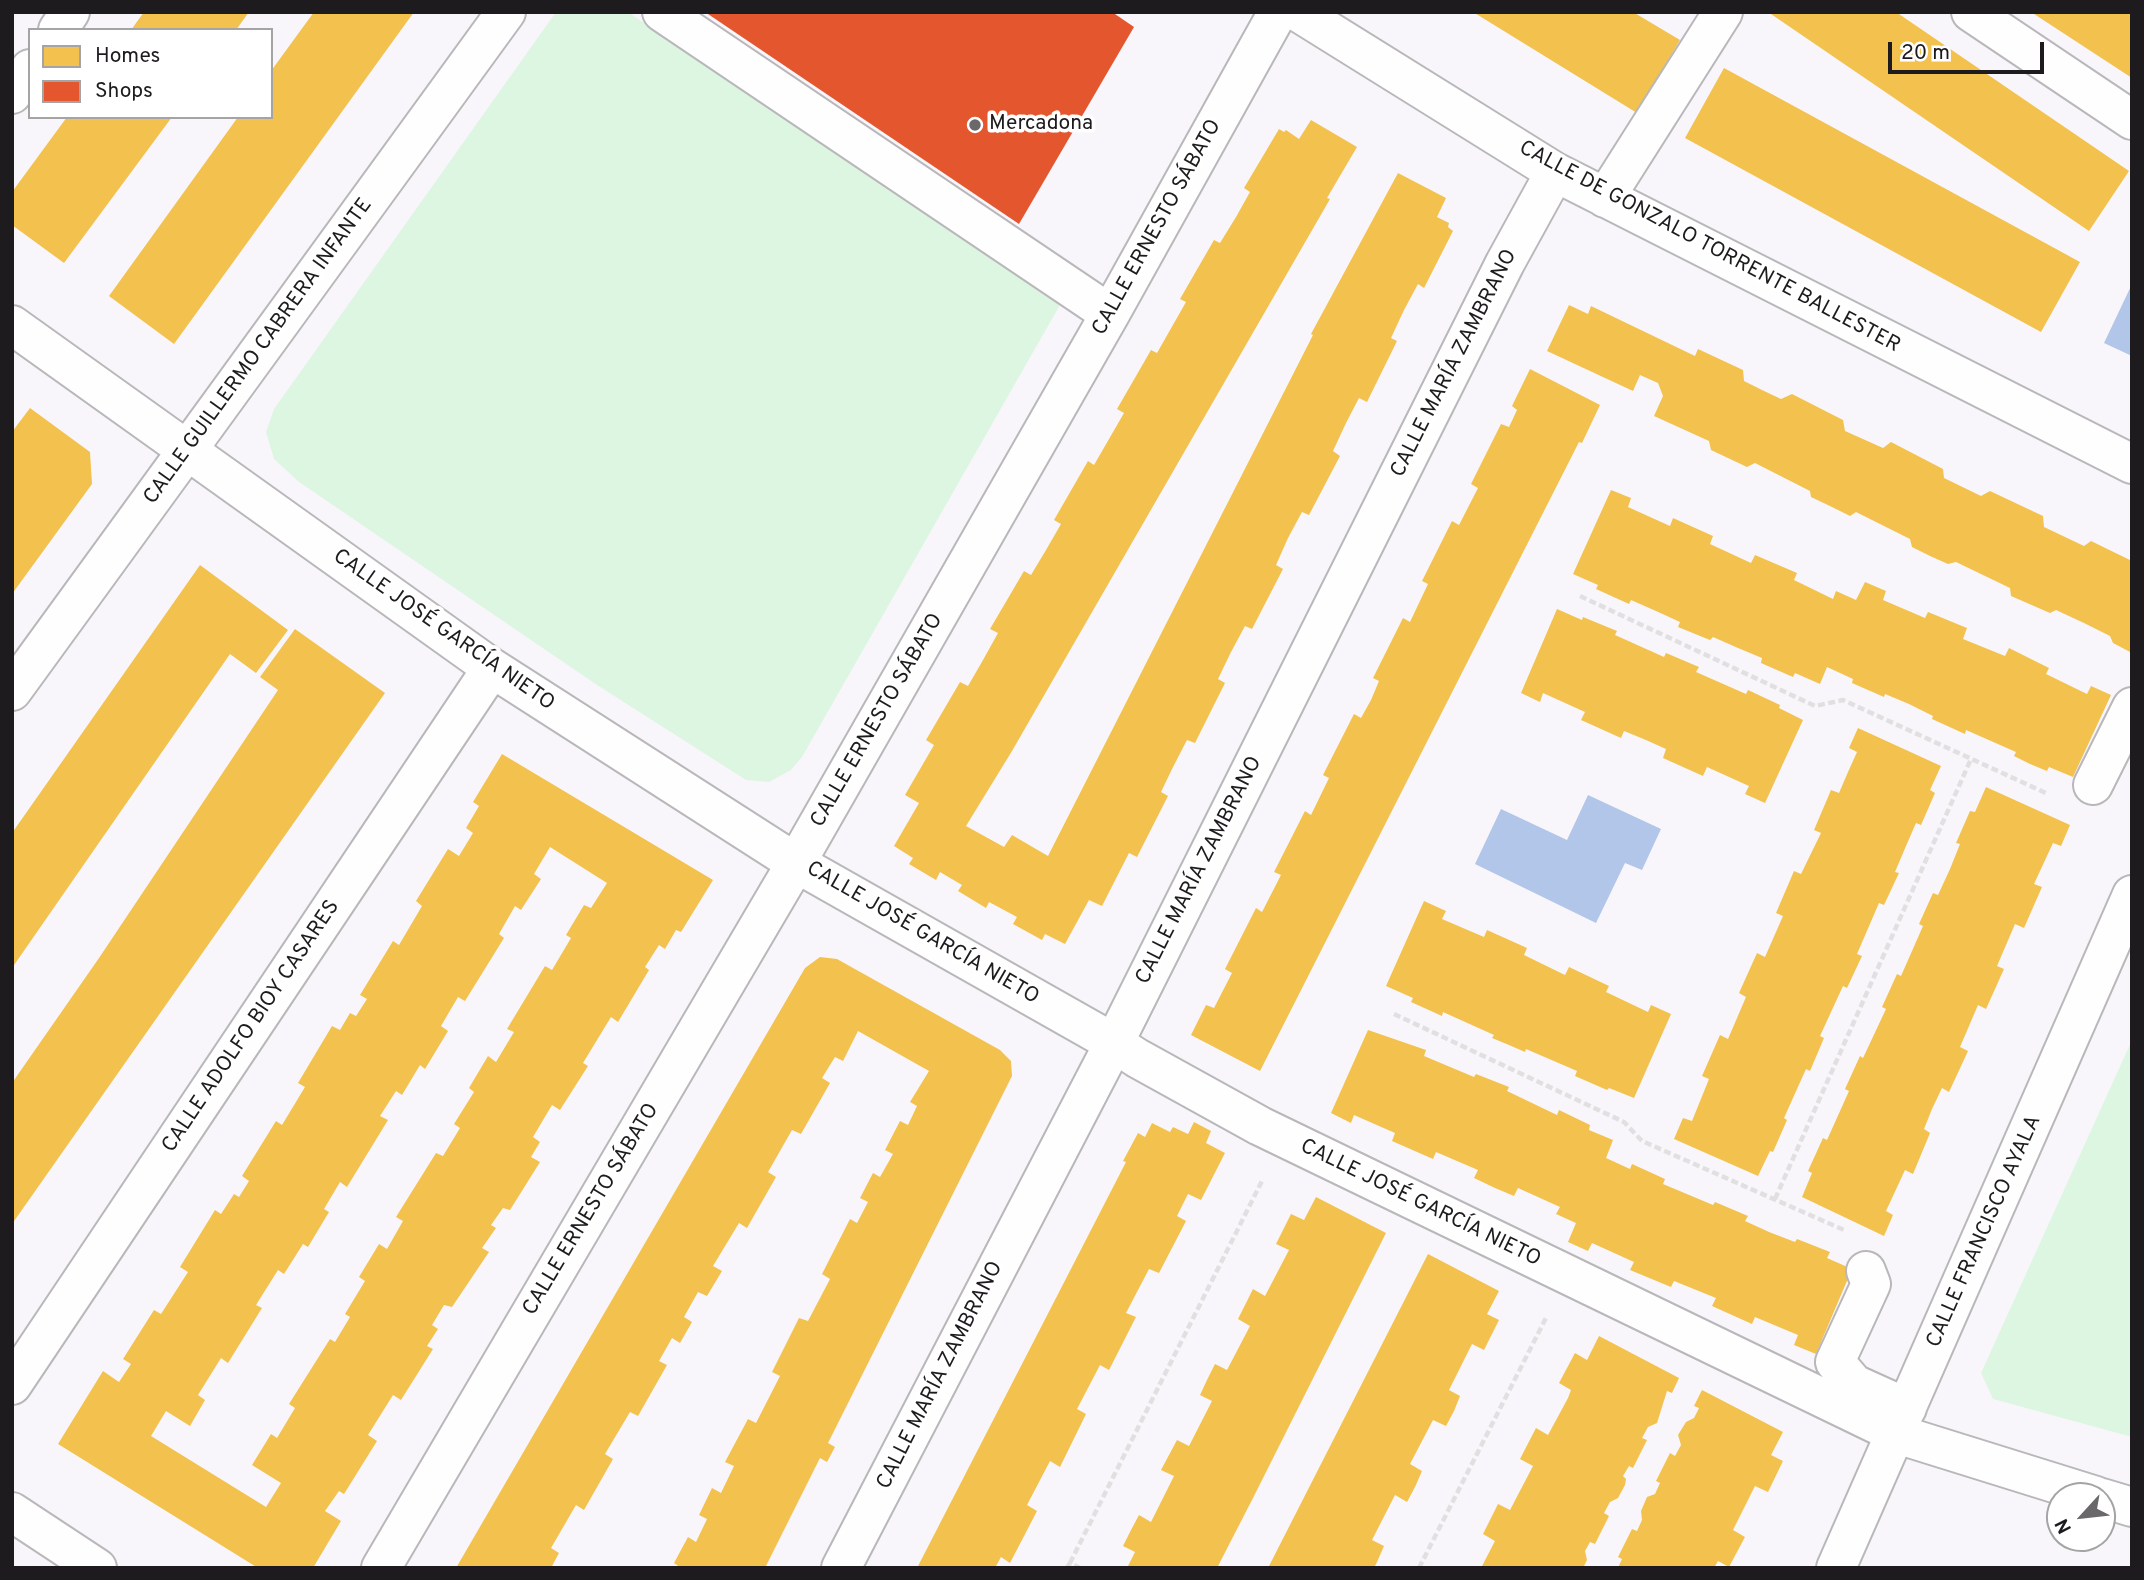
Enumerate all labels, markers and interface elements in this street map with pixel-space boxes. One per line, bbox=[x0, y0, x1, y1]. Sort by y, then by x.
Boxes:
legend bbox=[28, 28, 273, 119]
scale bar bbox=[1892, 28, 2048, 72]
text: 20 m bbox=[1901, 40, 1950, 67]
text: Homes bbox=[95, 43, 160, 70]
text: Shops bbox=[95, 78, 153, 105]
place label: Mercadona bbox=[989, 112, 1093, 138]
street label: CALLE ERNESTO SÁBATO bbox=[1088, 116, 1228, 340]
marker: Mercadona bbox=[967, 117, 983, 133]
street label: CALLE DE GONZALO TORRENTE BALLESTER bbox=[1514, 136, 1904, 360]
street label: CALLE GUILLERMO CABRERA INFANTE bbox=[139, 194, 379, 510]
street label: CALLE MARÍA ZAMBRANO bbox=[1386, 246, 1524, 482]
street label: CALLE JOSÉ GARCÍA NIETO bbox=[327, 545, 559, 717]
street label: CALLE ERNESTO SÁBATO bbox=[806, 610, 950, 832]
street label: CALLE MARÍA ZAMBRANO bbox=[1131, 753, 1269, 989]
street label: CALLE JOSÉ GARCÍA NIETO bbox=[801, 857, 1043, 1011]
street label: CALLE ADOLFO BIOY CASARES bbox=[158, 896, 346, 1158]
street label: CALLE ERNESTO SÁBATO bbox=[519, 1099, 665, 1321]
street label: CALLE FRANCISCO AYALA bbox=[1922, 1112, 2048, 1352]
street label: CALLE JOSÉ GARCÍA NIETO bbox=[1296, 1135, 1544, 1273]
street label: CALLE MARÍA ZAMBRANO bbox=[872, 1258, 1010, 1494]
north arrow bbox=[2046, 1482, 2116, 1552]
text: N bbox=[2050, 1514, 2078, 1537]

